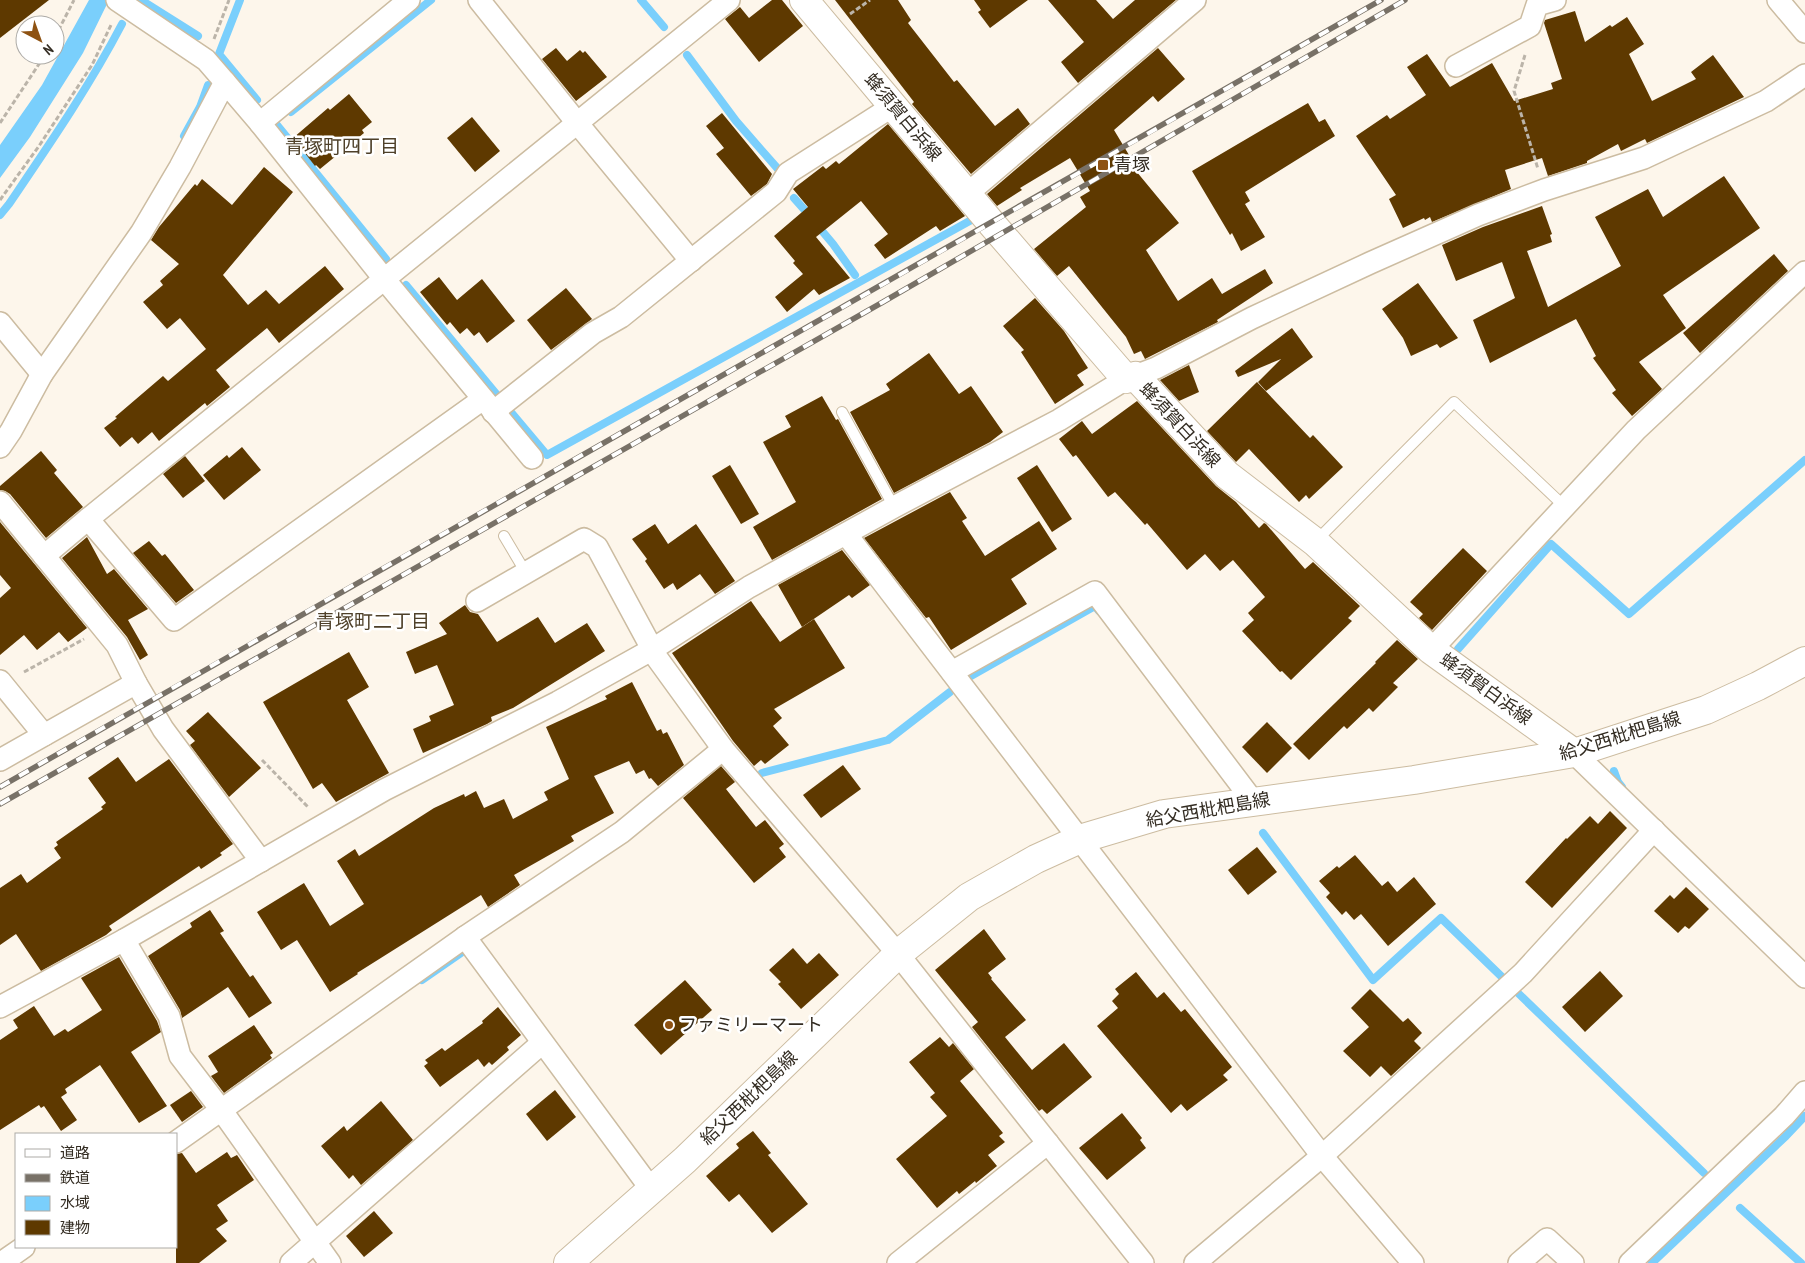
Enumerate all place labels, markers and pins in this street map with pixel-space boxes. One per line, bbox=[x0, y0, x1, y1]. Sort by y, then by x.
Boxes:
place label: 青塚 bbox=[1114, 153, 1150, 176]
marker: 青塚 bbox=[1096, 158, 1110, 172]
place label: ファミリーマート bbox=[679, 1013, 823, 1036]
marker: ファミリーマート bbox=[663, 1019, 675, 1031]

